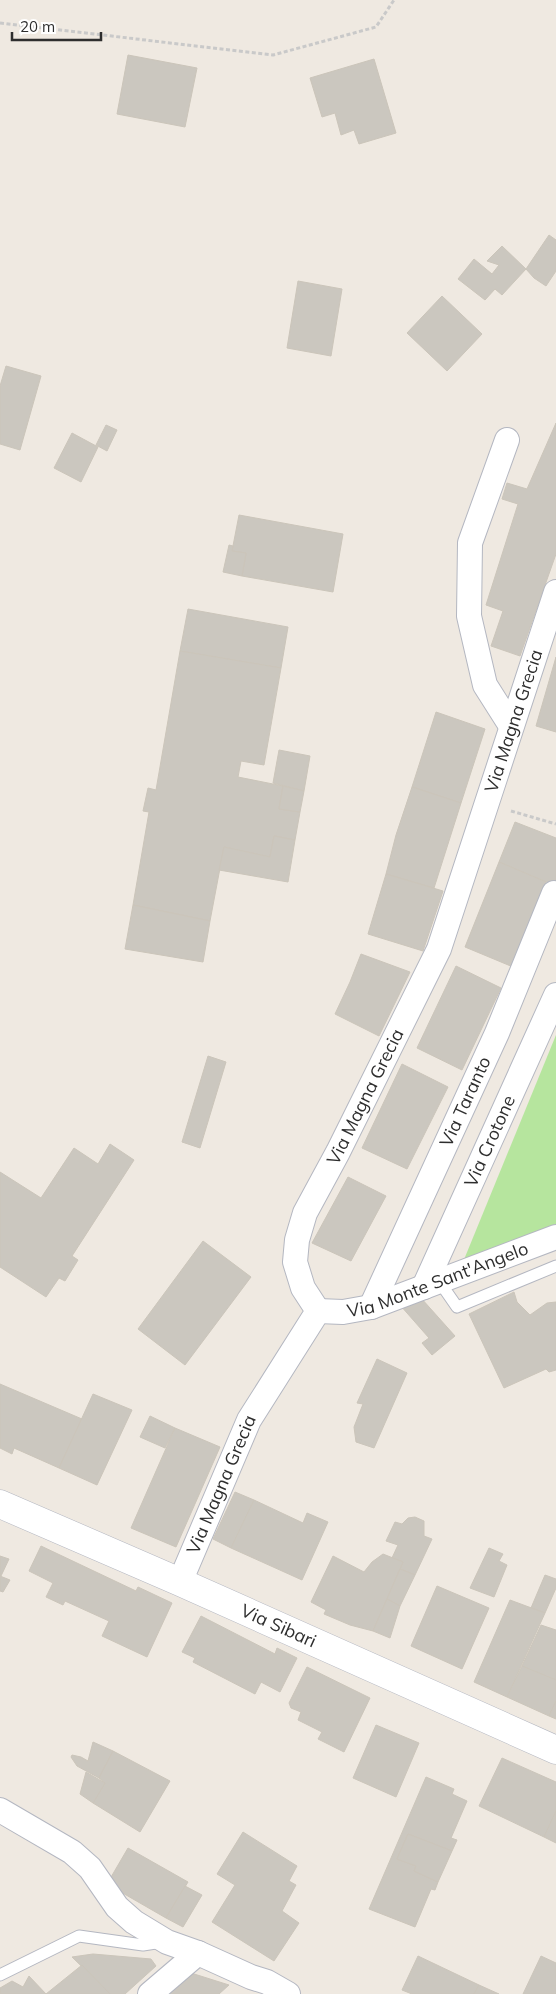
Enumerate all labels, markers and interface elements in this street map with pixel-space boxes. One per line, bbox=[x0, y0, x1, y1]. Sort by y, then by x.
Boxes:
scale bar bbox=[12, 10, 101, 42]
text: 20 m bbox=[20, 17, 55, 36]
street label: Via Magna Grecia bbox=[479, 646, 547, 795]
street label: Via Magna Grecia bbox=[321, 1025, 408, 1169]
street label: Via Taranto bbox=[434, 1053, 496, 1150]
street label: Via Crotone bbox=[459, 1092, 520, 1190]
street label: Via Monte Sant'Angelo bbox=[345, 1237, 531, 1322]
street label: Via Magna Grecia bbox=[181, 1411, 261, 1557]
street label: Via Sibari bbox=[237, 1599, 320, 1652]

